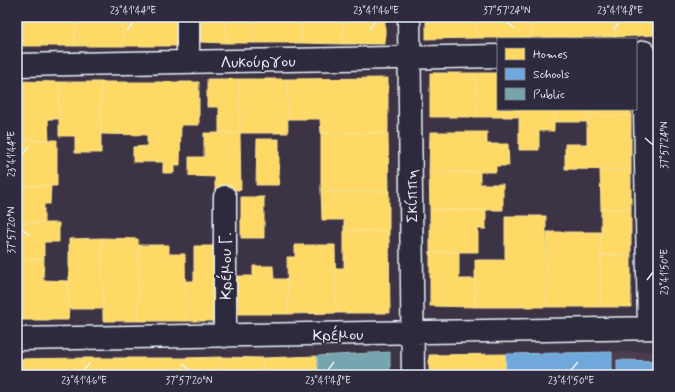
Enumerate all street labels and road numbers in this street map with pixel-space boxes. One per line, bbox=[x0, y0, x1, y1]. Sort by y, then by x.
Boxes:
street label: Λυκούργου bbox=[220, 51, 296, 74]
street label: Σκίππη bbox=[402, 169, 423, 223]
street label: Κρέμου Γ. bbox=[215, 232, 237, 300]
street label: Κρέμου bbox=[312, 324, 364, 346]

